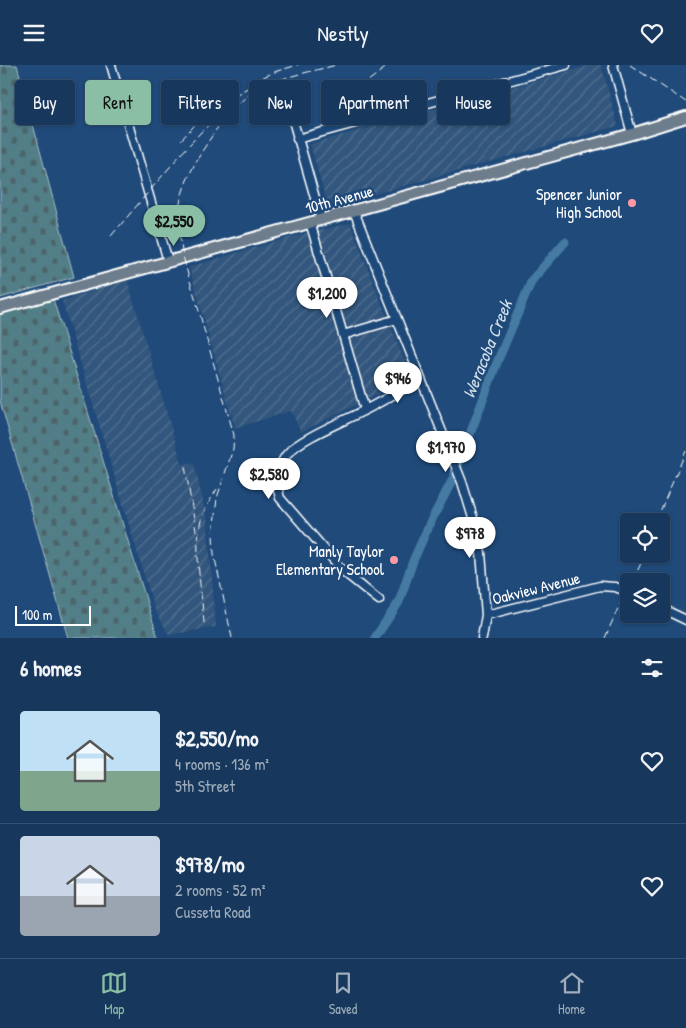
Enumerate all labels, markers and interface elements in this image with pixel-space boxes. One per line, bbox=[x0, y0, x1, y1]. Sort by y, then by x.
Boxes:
text: Nestly bbox=[317, 18, 369, 48]
icon: menu bbox=[20, 19, 48, 47]
icon: heart bbox=[638, 19, 666, 47]
chip: Buy bbox=[15, 80, 75, 125]
chip: Rent bbox=[85, 80, 151, 125]
chip: Filters bbox=[161, 80, 239, 125]
chip: New bbox=[249, 80, 311, 125]
chip: Apartment bbox=[321, 80, 427, 125]
chip: House bbox=[437, 80, 510, 125]
street label: 10th Avenue bbox=[303, 179, 376, 219]
place label: Spencer Junior High School bbox=[536, 183, 623, 223]
marker: Spencer Junior High School bbox=[626, 197, 638, 209]
pin: $2,550 bbox=[133, 205, 215, 247]
text: $2,550 bbox=[154, 210, 194, 232]
pin: $1,200 bbox=[286, 277, 368, 319]
text: $1,200 bbox=[308, 282, 346, 304]
water label: Weracoba Creek bbox=[456, 295, 519, 402]
pin: $946 bbox=[368, 361, 428, 404]
text: $946 bbox=[385, 367, 411, 389]
pin: $1,970 bbox=[405, 431, 487, 473]
text: $1,970 bbox=[427, 436, 465, 458]
pin: $2,580 bbox=[228, 457, 310, 500]
text: $2,580 bbox=[249, 463, 289, 485]
map controls bbox=[620, 513, 670, 623]
button: locate bbox=[620, 513, 670, 563]
pin: $978 bbox=[440, 517, 500, 559]
text: $978 bbox=[456, 522, 484, 544]
place label: Manly Taylor Elementary School bbox=[276, 540, 385, 580]
marker: Manly Taylor Elementary School bbox=[388, 554, 400, 566]
street label: Oakview Avenue bbox=[490, 566, 583, 610]
button: layers bbox=[620, 573, 670, 623]
scale bar bbox=[15, 603, 91, 626]
text: 100 m bbox=[22, 605, 52, 624]
text: 6 homes bbox=[20, 654, 81, 683]
icon: filters bbox=[638, 654, 666, 682]
text: $2,550/mo bbox=[175, 724, 259, 753]
icon: home bbox=[60, 731, 120, 791]
icon: heart bbox=[638, 747, 666, 775]
text: 4 rooms · 136 m² bbox=[175, 753, 269, 775]
text: 5th Street bbox=[175, 775, 235, 797]
text: $978/mo bbox=[175, 850, 244, 879]
icon: home bbox=[60, 856, 120, 916]
icon: heart bbox=[638, 872, 666, 900]
text: 2 rooms · 52 m² bbox=[175, 879, 265, 901]
text: Cusseta Road bbox=[175, 901, 251, 923]
tab: Map bbox=[100, 969, 128, 1018]
tab: Saved bbox=[329, 969, 357, 1018]
tab: Home bbox=[558, 969, 586, 1018]

